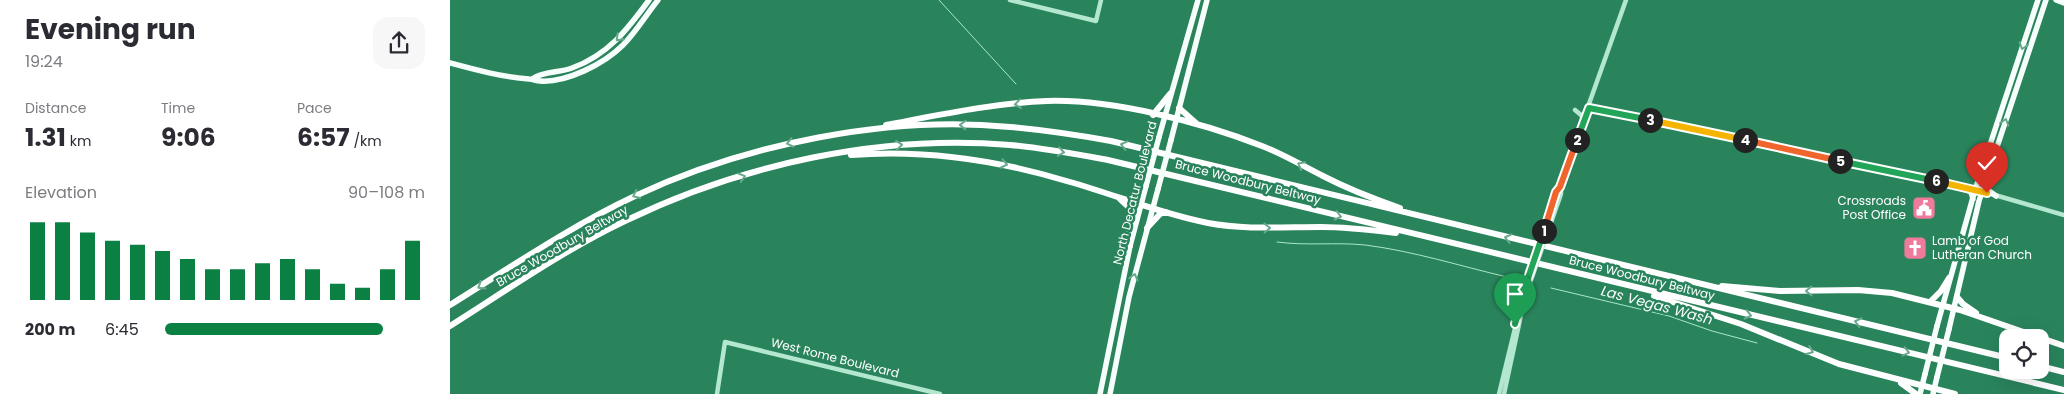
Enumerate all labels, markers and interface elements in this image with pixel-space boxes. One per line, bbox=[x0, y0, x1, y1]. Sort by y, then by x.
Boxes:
text: Evening run bbox=[25, 10, 196, 49]
button: share bbox=[373, 17, 425, 69]
one-way arrow bbox=[616, 33, 625, 42]
one-way arrow bbox=[2019, 42, 2029, 50]
text: 19:24 bbox=[25, 50, 63, 73]
text: Distance bbox=[25, 98, 86, 118]
text: Time bbox=[161, 98, 195, 118]
text: Pace bbox=[297, 98, 332, 118]
one-way arrow bbox=[1013, 98, 1021, 109]
pin: 3 bbox=[1638, 108, 1662, 132]
text: 3 bbox=[1646, 110, 1655, 130]
one-way arrow bbox=[1999, 118, 2009, 127]
street label: North Decatur Boulevard bbox=[1108, 119, 1161, 266]
text: 1.31 bbox=[25, 120, 66, 155]
text: 9:06 bbox=[161, 120, 216, 155]
text: 6:57 bbox=[297, 120, 350, 155]
one-way arrow bbox=[959, 120, 967, 130]
pin: 2 bbox=[1564, 128, 1590, 152]
pin: 4 bbox=[1732, 128, 1758, 152]
text: 2 bbox=[1574, 130, 1582, 150]
text: 4 bbox=[1741, 130, 1750, 150]
text: km bbox=[66, 131, 91, 151]
text: /km bbox=[350, 131, 382, 151]
one-way arrow bbox=[786, 137, 795, 148]
one-way arrow bbox=[895, 140, 903, 151]
one-way arrow bbox=[1120, 140, 1129, 151]
pin bbox=[1966, 142, 2008, 193]
one-way arrow bbox=[1057, 146, 1065, 157]
pin: 5 bbox=[1828, 148, 1852, 174]
icon: check bbox=[1973, 149, 2001, 177]
text: 5 bbox=[1836, 151, 1845, 171]
street label: Bruce Woodbury Beltway bbox=[1173, 155, 1323, 208]
one-way arrow bbox=[999, 158, 1008, 169]
one-way arrow bbox=[1298, 161, 1307, 171]
pin: 6 bbox=[1924, 168, 1948, 194]
text: 6 bbox=[1932, 171, 1941, 191]
one-way arrow bbox=[737, 172, 745, 182]
text: Elevation bbox=[25, 181, 97, 204]
text: 90–108 m bbox=[348, 181, 425, 204]
one-way arrow bbox=[633, 189, 642, 199]
place label: Crossroads Post Office bbox=[1837, 192, 1906, 223]
public building icon: Crossroads Post Office bbox=[1911, 195, 1937, 221]
street label: Bruce Woodbury Beltway bbox=[493, 201, 631, 290]
one-way arrow bbox=[1334, 210, 1343, 221]
pin: 1 bbox=[1532, 218, 1556, 244]
text: 1 bbox=[1542, 221, 1547, 241]
one-way arrow bbox=[1264, 223, 1272, 233]
place label: Lamb of God Lutheran Church bbox=[1932, 232, 2032, 263]
one-way arrow bbox=[1503, 233, 1512, 244]
church icon: Lamb of God Lutheran Church bbox=[1902, 235, 1928, 261]
street label: Bruce Woodbury Beltway bbox=[1567, 251, 1717, 304]
one-way arrow bbox=[1128, 272, 1139, 281]
pin bbox=[1494, 273, 1536, 324]
one-way arrow bbox=[477, 279, 486, 289]
icon: arrive bbox=[1501, 280, 1529, 308]
water label: Las Vegas Wash bbox=[1599, 280, 1715, 330]
one-way arrow bbox=[1805, 286, 1812, 296]
one-way arrow bbox=[1743, 309, 1752, 320]
one-way arrow bbox=[1854, 317, 1862, 328]
text: 200 m bbox=[25, 318, 75, 341]
text: 6:45 bbox=[105, 318, 139, 341]
map controls bbox=[1999, 329, 2049, 379]
button: locate bbox=[1999, 329, 2049, 379]
street label: West Rome Boulevard bbox=[769, 333, 901, 382]
one-way arrow bbox=[1805, 345, 1814, 355]
one-way arrow bbox=[1901, 347, 1909, 357]

